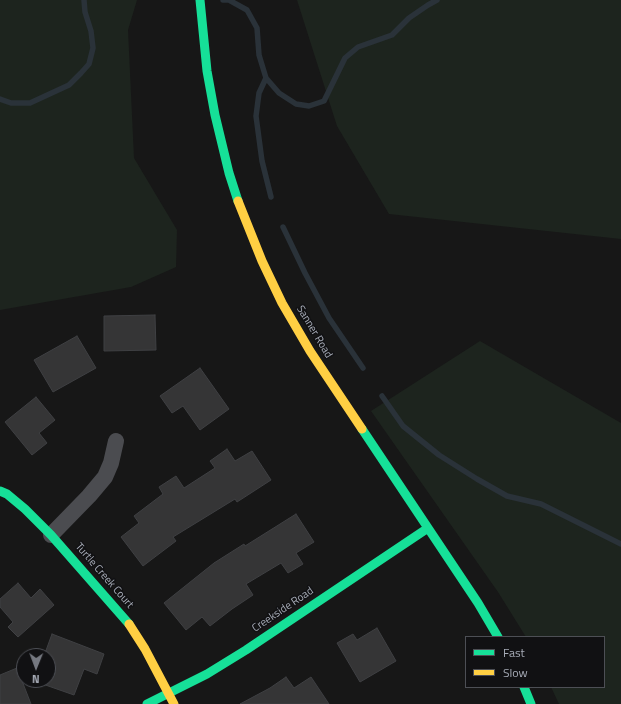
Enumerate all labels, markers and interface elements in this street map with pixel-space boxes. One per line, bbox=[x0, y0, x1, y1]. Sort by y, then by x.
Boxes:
street label: Sanner Road bbox=[293, 303, 335, 361]
street label: Turtle Creek Court bbox=[72, 541, 136, 611]
street label: Creekside Road bbox=[250, 585, 316, 635]
legend bbox=[465, 636, 605, 688]
text: Fast bbox=[503, 643, 525, 662]
north arrow bbox=[16, 648, 56, 688]
text: Slow bbox=[503, 663, 528, 682]
text: N bbox=[32, 671, 40, 687]

